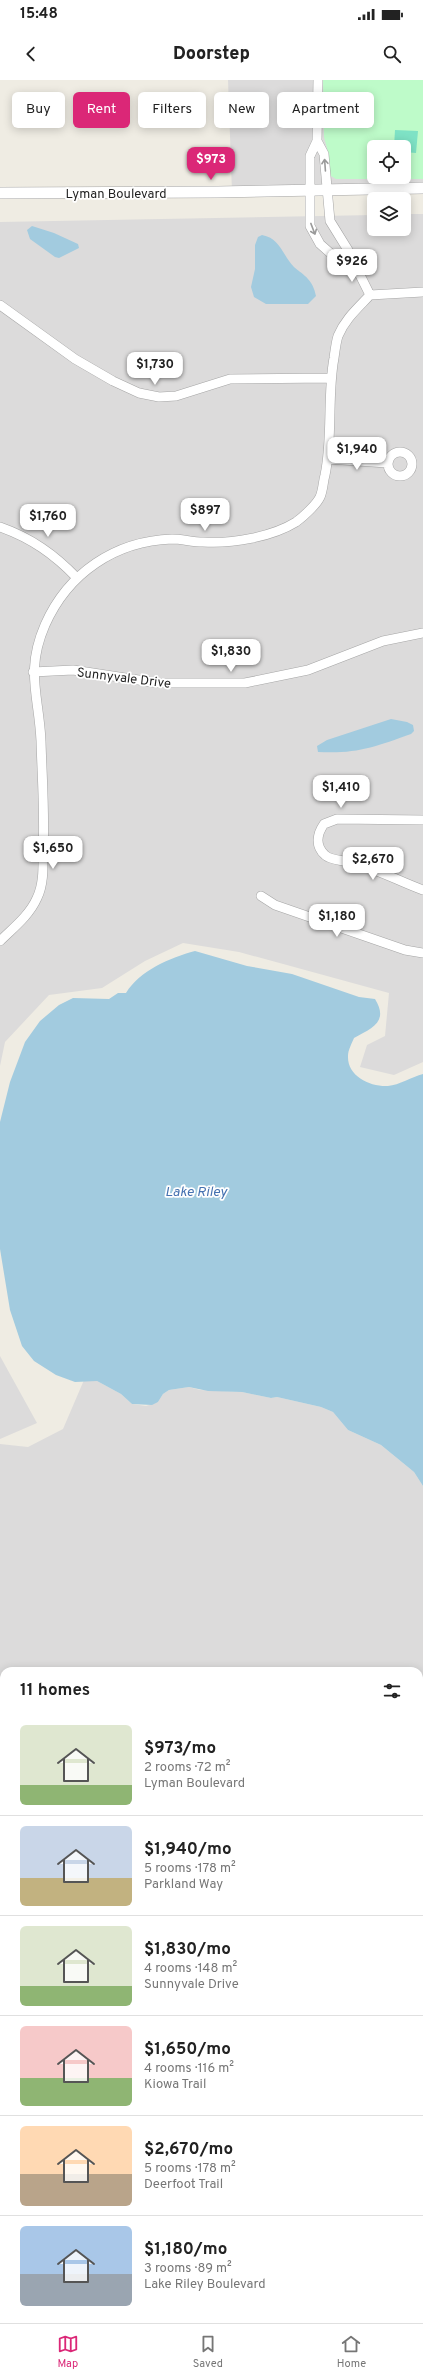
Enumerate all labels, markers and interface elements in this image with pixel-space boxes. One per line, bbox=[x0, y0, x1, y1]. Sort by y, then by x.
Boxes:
text: 15:48 bbox=[20, 5, 58, 24]
icon: back bbox=[20, 43, 42, 65]
text: Doorstep bbox=[173, 43, 250, 66]
icon: search bbox=[381, 43, 403, 65]
chip: Buy bbox=[12, 92, 65, 128]
chip: Rent bbox=[73, 92, 130, 128]
chip: Filters bbox=[138, 92, 206, 128]
chip: New bbox=[214, 92, 269, 128]
chip: Apartment bbox=[277, 92, 374, 128]
map controls bbox=[367, 140, 411, 236]
button: locate bbox=[367, 140, 411, 184]
pin: $973 bbox=[187, 147, 235, 181]
text: $973 bbox=[196, 152, 226, 168]
one-way arrow bbox=[321, 159, 328, 172]
street label: Lyman Boulevard bbox=[65, 187, 167, 203]
button: layers bbox=[367, 192, 411, 236]
one-way arrow bbox=[309, 223, 317, 235]
pin: $926 bbox=[328, 249, 376, 283]
text: $926 bbox=[336, 254, 368, 270]
pin: $1,730 bbox=[122, 352, 188, 386]
text: $1,730 bbox=[136, 357, 174, 373]
pin: $1,940 bbox=[324, 437, 390, 471]
text: $1,940 bbox=[336, 442, 378, 458]
pin: $897 bbox=[181, 498, 229, 532]
text: $897 bbox=[190, 503, 220, 519]
pin: $1,760 bbox=[15, 504, 81, 538]
text: $1,760 bbox=[29, 509, 67, 525]
pin: $1,830 bbox=[198, 639, 264, 673]
text: $1,830 bbox=[211, 644, 251, 660]
street label: Sunnyvale Drive bbox=[76, 665, 172, 693]
pin: $1,410 bbox=[308, 775, 374, 809]
text: $1,410 bbox=[322, 780, 360, 796]
pin: $1,650 bbox=[20, 836, 86, 870]
text: $1,650 bbox=[33, 841, 73, 857]
pin: $2,670 bbox=[340, 847, 406, 881]
text: $2,670 bbox=[352, 852, 394, 868]
pin: $1,180 bbox=[304, 904, 370, 938]
text: $1,180 bbox=[318, 909, 356, 925]
water label: Lake Riley bbox=[165, 1184, 228, 1201]
text: 11 homes bbox=[20, 1680, 90, 1702]
icon: filters bbox=[381, 1680, 403, 1702]
text: $973/mo bbox=[144, 1738, 216, 1760]
icon: home bbox=[52, 1741, 100, 1789]
text: 2 rooms · 72 m² bbox=[144, 1760, 230, 1776]
text: Lyman Boulevard bbox=[144, 1776, 245, 1792]
text: $1,940/mo bbox=[144, 1839, 232, 1861]
icon: home bbox=[52, 1842, 100, 1890]
text: 5 rooms · 178 m² bbox=[144, 1861, 236, 1877]
text: Parkland Way bbox=[144, 1877, 223, 1893]
text: $1,830/mo bbox=[144, 1939, 231, 1961]
icon: home bbox=[52, 1942, 100, 1990]
text: 4 rooms · 148 m² bbox=[144, 1961, 237, 1977]
text: Sunnyvale Drive bbox=[144, 1977, 239, 1993]
text: $1,650/mo bbox=[144, 2039, 231, 2061]
icon: home bbox=[52, 2042, 100, 2090]
text: 4 rooms · 116 m² bbox=[144, 2061, 234, 2077]
text: Kiowa Trail bbox=[144, 2077, 206, 2093]
text: $2,670/mo bbox=[144, 2139, 233, 2161]
icon: home bbox=[52, 2142, 100, 2190]
text: 5 rooms · 178 m² bbox=[144, 2161, 236, 2177]
text: Deerfoot Trail bbox=[144, 2177, 223, 2193]
text: $1,180/mo bbox=[144, 2239, 227, 2261]
icon: home bbox=[52, 2242, 100, 2290]
text: 3 rooms · 89 m² bbox=[144, 2261, 232, 2277]
text: Lake Riley Boulevard bbox=[144, 2277, 266, 2293]
tab: Map bbox=[57, 2333, 79, 2371]
tab: Saved bbox=[193, 2333, 223, 2371]
tab: Home bbox=[337, 2333, 366, 2371]

